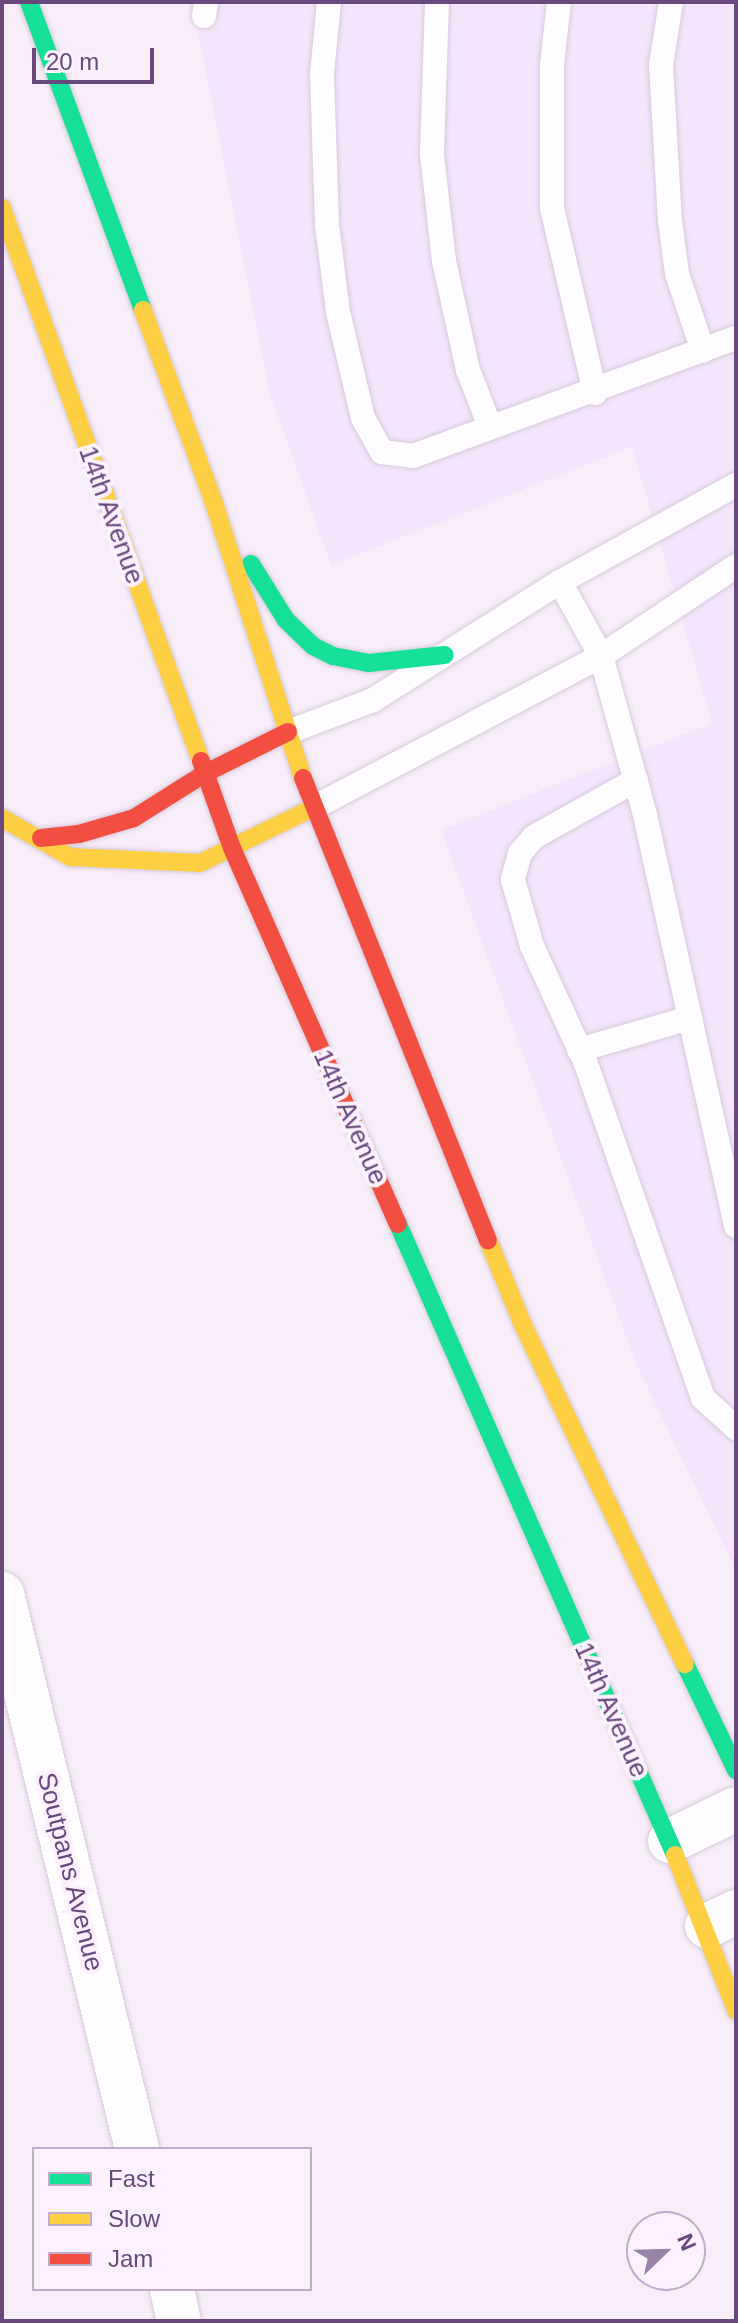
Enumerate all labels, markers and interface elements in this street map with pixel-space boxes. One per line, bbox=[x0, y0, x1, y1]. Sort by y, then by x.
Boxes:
scale bar bbox=[36, 32, 158, 82]
text: 20 m bbox=[46, 48, 99, 75]
street label: 14th Avenue bbox=[71, 441, 151, 589]
street label: 14th Avenue bbox=[306, 1044, 394, 1190]
street label: 14th Avenue bbox=[567, 1637, 655, 1783]
street label: Soutpans Avenue bbox=[30, 1769, 110, 1975]
legend bbox=[32, 2147, 312, 2291]
text: Fast bbox=[108, 2165, 155, 2192]
text: Slow bbox=[108, 2205, 160, 2232]
north arrow bbox=[626, 2211, 706, 2291]
text: N bbox=[672, 2230, 701, 2254]
text: Jam bbox=[108, 2245, 153, 2272]

